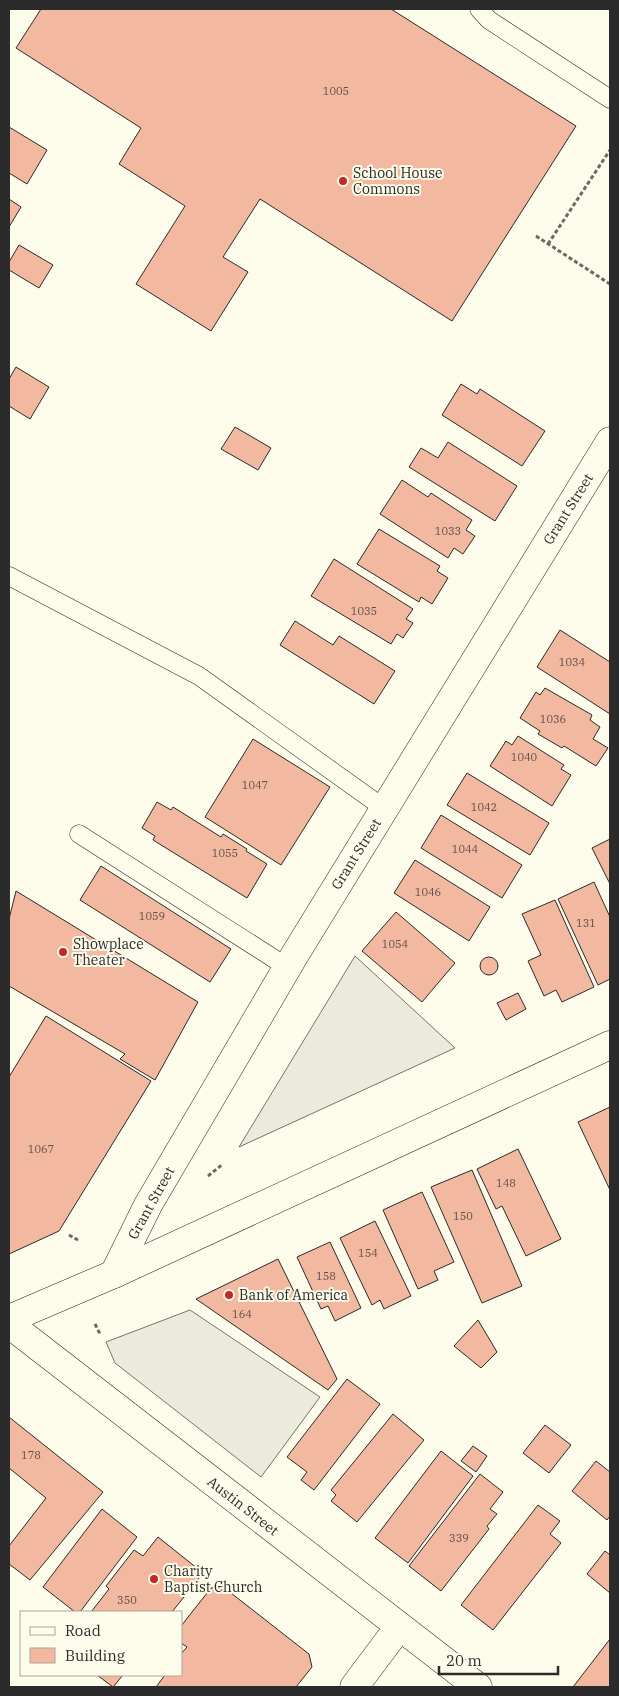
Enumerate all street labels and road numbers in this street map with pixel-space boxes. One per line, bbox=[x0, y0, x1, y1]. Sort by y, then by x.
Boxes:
street label: Grant Street bbox=[539, 470, 597, 548]
street label: Grant Street bbox=[327, 815, 385, 893]
street label: Grant Street bbox=[124, 1163, 178, 1243]
street label: Austin Street bbox=[204, 1473, 282, 1539]

